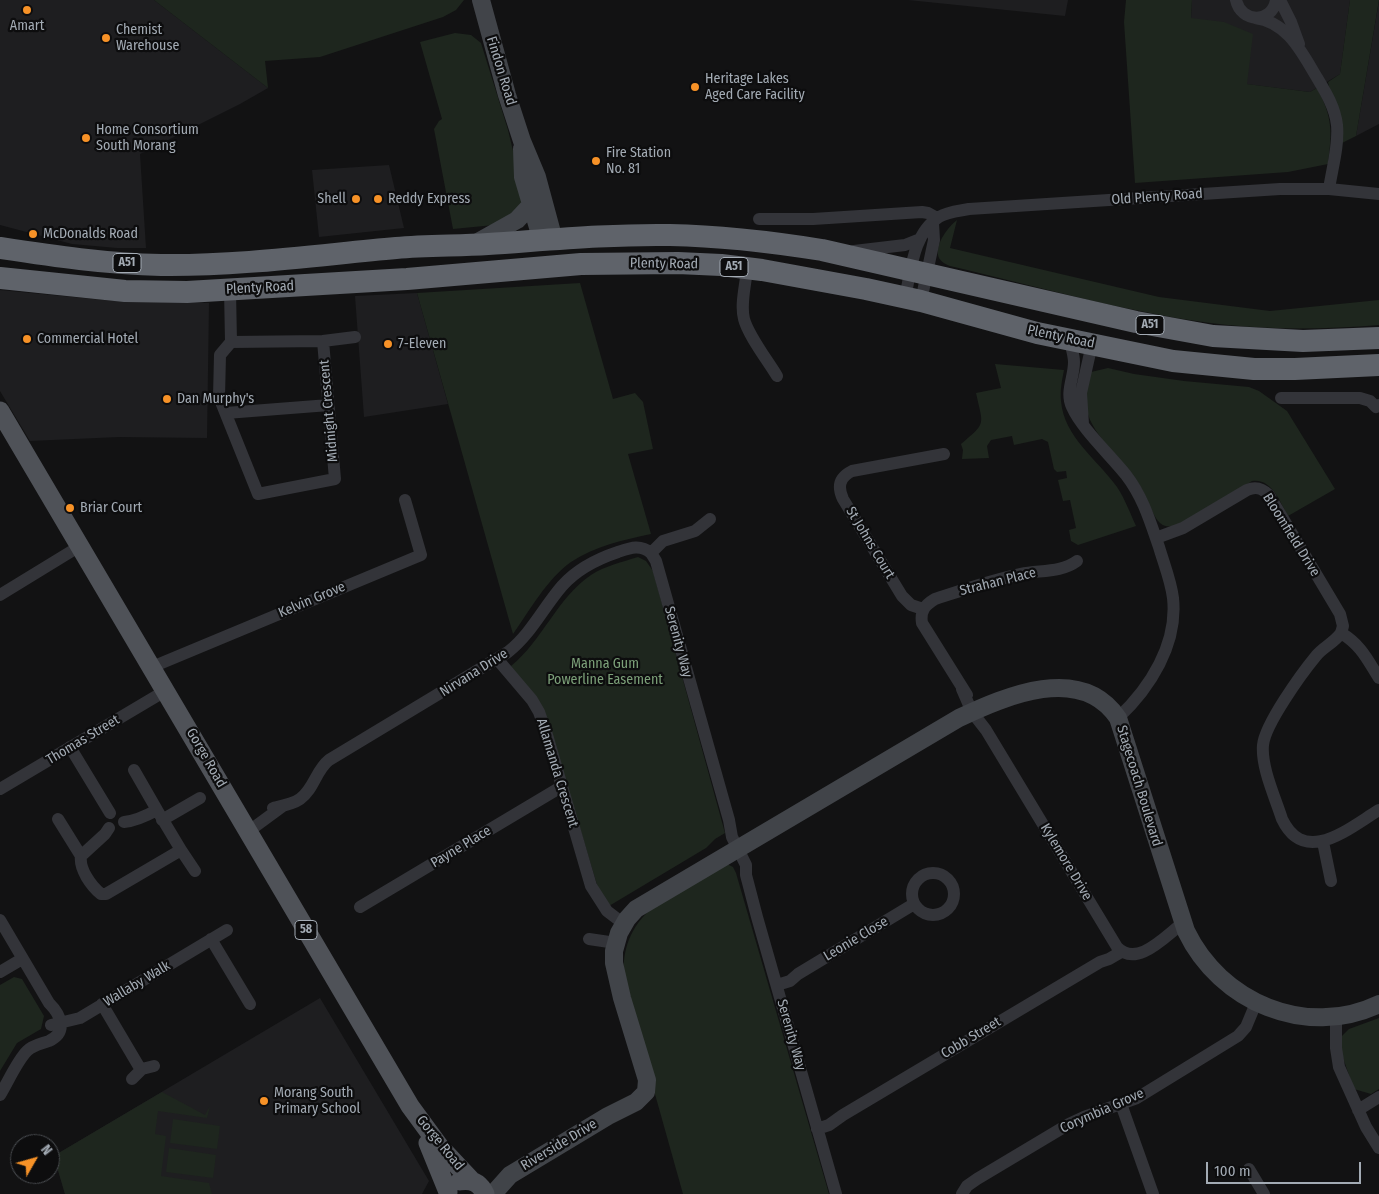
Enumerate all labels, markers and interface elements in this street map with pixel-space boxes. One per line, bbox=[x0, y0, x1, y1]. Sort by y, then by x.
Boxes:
marker: Amart bbox=[21, 4, 33, 16]
place label: Amart bbox=[10, 18, 44, 34]
place label: Chemist Warehouse bbox=[116, 22, 179, 54]
marker: Chemist Warehouse bbox=[100, 32, 112, 44]
street label: Findon Road bbox=[483, 35, 519, 107]
place label: Heritage Lakes Aged Care Facility bbox=[705, 71, 805, 104]
marker: Heritage Lakes Aged Care Facility bbox=[689, 81, 701, 93]
place label: Home Consortium South Morang bbox=[96, 122, 199, 154]
marker: Home Consortium South Morang bbox=[80, 132, 92, 144]
place label: Fire Station No. 81 bbox=[606, 145, 671, 178]
marker: Fire Station No. 81 bbox=[590, 155, 602, 167]
street label: Old Plenty Road bbox=[1111, 185, 1203, 209]
place label: Shell bbox=[317, 191, 346, 207]
place label: Reddy Express bbox=[388, 191, 470, 207]
marker: Shell bbox=[350, 193, 362, 205]
marker: Reddy Express bbox=[372, 193, 384, 205]
place label: McDonalds Road bbox=[43, 226, 138, 242]
marker: McDonalds Road bbox=[27, 228, 39, 240]
road number: A51 bbox=[113, 254, 141, 272]
street label: Plenty Road bbox=[630, 255, 698, 273]
road number: A51 bbox=[720, 258, 748, 276]
street label: Plenty Road bbox=[226, 278, 294, 298]
road number: A51 bbox=[1136, 316, 1164, 334]
street label: Plenty Road bbox=[1026, 322, 1096, 352]
place label: Commercial Hotel bbox=[37, 331, 138, 347]
marker: Commercial Hotel bbox=[21, 333, 33, 345]
place label: 7-Eleven bbox=[398, 336, 446, 352]
marker: 7-Eleven bbox=[382, 338, 394, 350]
street label: Midnight Crescent bbox=[316, 359, 342, 463]
place label: Dan Murphy's bbox=[177, 391, 254, 407]
marker: Dan Murphy's bbox=[161, 393, 173, 405]
street label: Bloomfield Drive bbox=[1259, 490, 1323, 580]
place label: Briar Court bbox=[80, 500, 142, 516]
marker: Briar Court bbox=[64, 502, 76, 514]
street label: St Johns Court bbox=[842, 504, 898, 582]
street label: Strahan Place bbox=[958, 564, 1038, 600]
street label: Kelvin Grove bbox=[276, 578, 348, 622]
street label: Serenity Way bbox=[660, 604, 696, 680]
street label: Nirvana Drive bbox=[437, 645, 511, 701]
park label: Manna Gum Powerline Easement bbox=[547, 656, 663, 689]
street label: Thomas Street bbox=[43, 712, 123, 768]
street label: Allamanda Crescent bbox=[532, 716, 582, 830]
street label: Stagecoach Boulevard bbox=[1113, 723, 1165, 849]
street label: Gorge Road bbox=[182, 725, 230, 791]
street label: Kylemore Drive bbox=[1037, 821, 1095, 903]
street label: Payne Place bbox=[428, 822, 494, 872]
street label: Leonie Close bbox=[821, 913, 891, 965]
road number: 58 bbox=[295, 920, 317, 940]
street label: Wallaby Walk bbox=[101, 958, 173, 1010]
street label: Serenity Way bbox=[773, 997, 809, 1073]
street label: Cobb Street bbox=[938, 1014, 1004, 1062]
place label: Morang South Primary School bbox=[274, 1085, 360, 1118]
street label: Corymbia Grove bbox=[1057, 1085, 1147, 1137]
marker: Morang South Primary School bbox=[258, 1095, 270, 1107]
street label: Gorge Road bbox=[413, 1112, 467, 1174]
street label: Riverside Drive bbox=[518, 1116, 600, 1174]
north arrow bbox=[10, 1134, 60, 1184]
text: N bbox=[37, 1142, 56, 1159]
scale bar bbox=[1209, 1152, 1364, 1184]
text: 100 m bbox=[1214, 1162, 1251, 1180]

